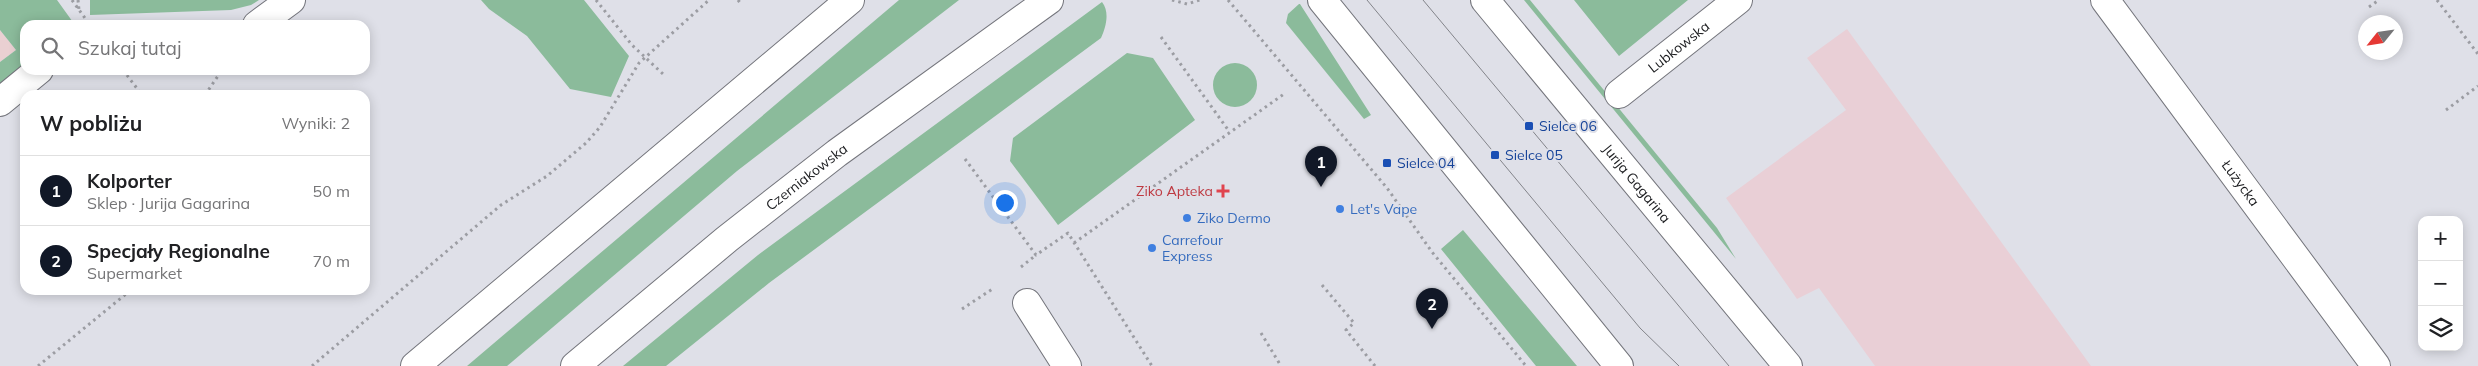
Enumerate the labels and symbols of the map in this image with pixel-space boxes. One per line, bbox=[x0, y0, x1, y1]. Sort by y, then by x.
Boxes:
north arrow bbox=[2358, 15, 2403, 60]
street label: Lubkowska bbox=[1644, 17, 1713, 77]
place label: Sielce 06 bbox=[1539, 117, 1597, 135]
marker: Sielce 06 bbox=[1523, 120, 1535, 132]
street label: Czerniakowska bbox=[762, 139, 851, 214]
street label: Jurija Gagarina bbox=[1599, 140, 1675, 226]
pin: 1 bbox=[1305, 146, 1337, 187]
place label: Sielce 05 bbox=[1505, 146, 1563, 164]
marker: Sielce 05 bbox=[1489, 149, 1501, 161]
place label: Sielce 04 bbox=[1397, 154, 1455, 172]
street label: Łużycka bbox=[2217, 156, 2264, 210]
marker: Sielce 04 bbox=[1381, 157, 1393, 169]
place label: Ziko Apteka bbox=[1136, 182, 1213, 200]
marker: Ziko Apteka bbox=[1217, 185, 1229, 197]
your location bbox=[992, 190, 1018, 216]
place label: Let's Vape bbox=[1350, 200, 1417, 218]
marker: Let's Vape bbox=[1334, 203, 1346, 215]
place label: Ziko Dermo bbox=[1197, 209, 1271, 227]
marker: Ziko Dermo bbox=[1181, 212, 1193, 224]
place label: Carrefour Express bbox=[1162, 231, 1224, 265]
marker: Carrefour Express bbox=[1146, 242, 1158, 254]
pin: 2 bbox=[1416, 288, 1448, 329]

